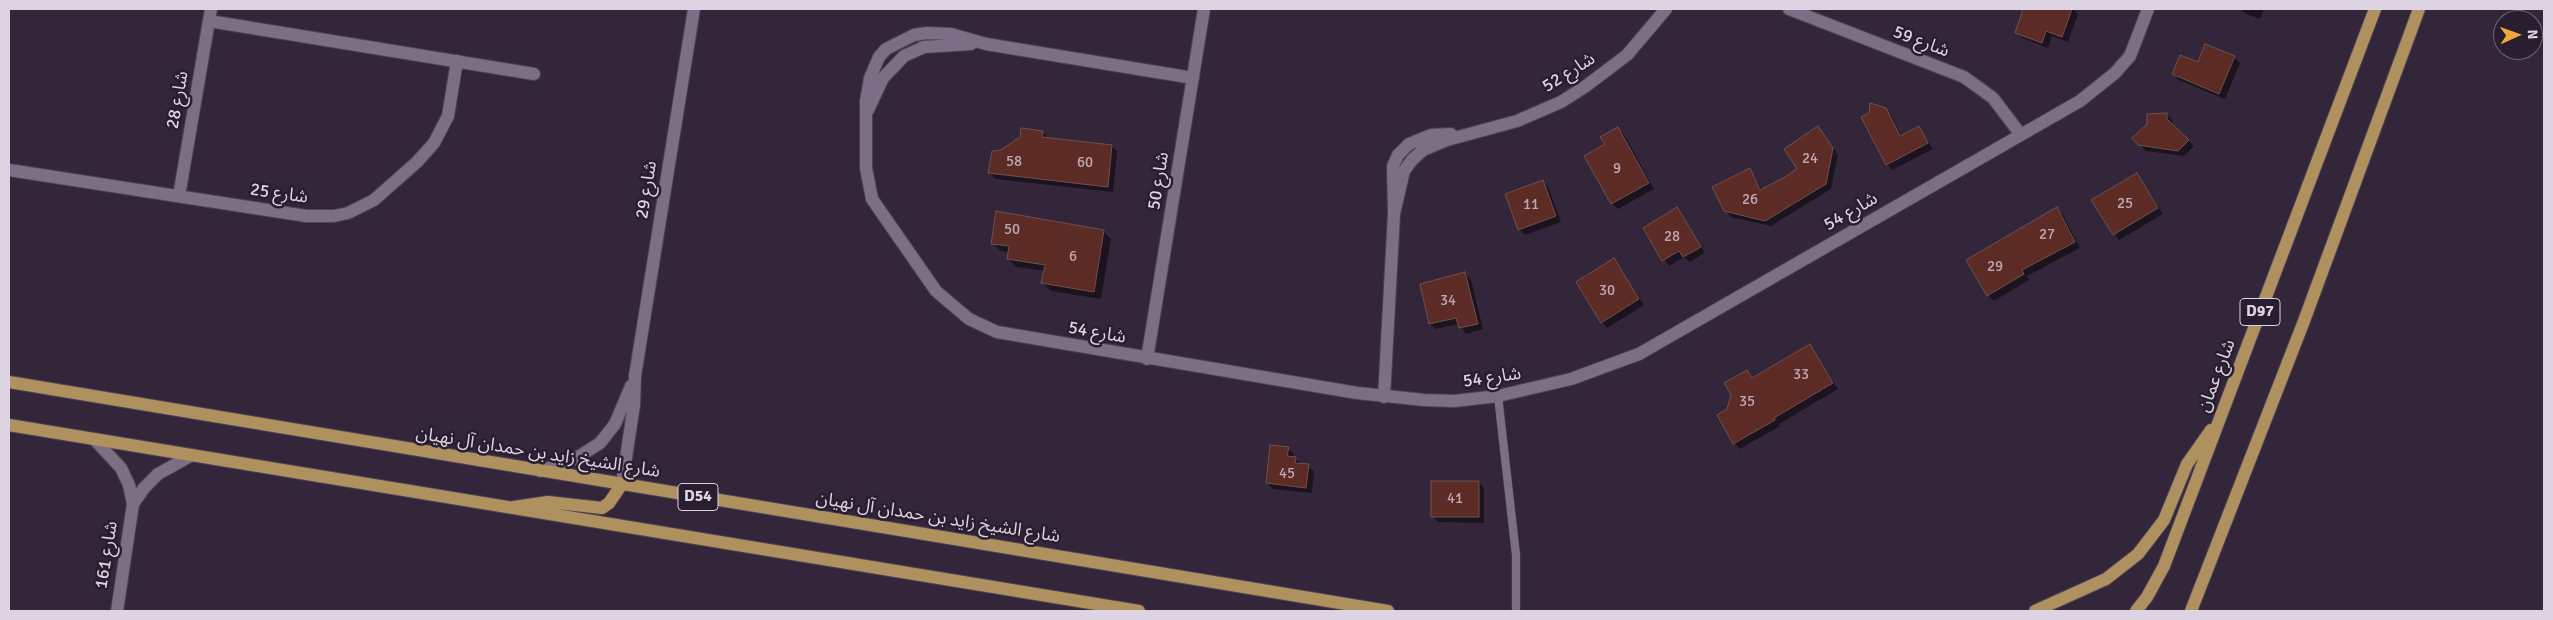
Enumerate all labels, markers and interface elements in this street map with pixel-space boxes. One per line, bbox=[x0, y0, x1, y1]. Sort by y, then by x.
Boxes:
north arrow bbox=[2493, 10, 2543, 60]
street label: شارع 59 bbox=[1890, 21, 1952, 63]
text: N bbox=[2524, 29, 2541, 40]
street label: شارع 52 bbox=[1538, 48, 1600, 98]
street label: شارع 28 bbox=[162, 69, 194, 131]
street label: شارع 50 bbox=[1144, 150, 1174, 212]
house number: 24 bbox=[1802, 150, 1818, 168]
house number: 58 bbox=[1006, 153, 1022, 171]
house number: 60 bbox=[1077, 154, 1093, 172]
street label: شارع 29 bbox=[632, 159, 662, 221]
house number: 9 bbox=[1613, 160, 1621, 178]
street label: شارع 25 bbox=[249, 179, 309, 209]
street label: شارع 54 bbox=[1820, 188, 1882, 236]
house number: 26 bbox=[1742, 191, 1758, 209]
house number: 25 bbox=[2117, 195, 2133, 213]
house number: 11 bbox=[1523, 196, 1539, 214]
house number: 50 bbox=[1004, 221, 1020, 239]
house number: 27 bbox=[2039, 226, 2055, 244]
house number: 28 bbox=[1664, 228, 1680, 246]
house number: 6 bbox=[1069, 248, 1077, 266]
house number: 29 bbox=[1987, 258, 2003, 276]
house number: 30 bbox=[1599, 282, 1615, 300]
house number: 34 bbox=[1440, 292, 1456, 310]
road number: D97 bbox=[2240, 298, 2280, 326]
street label: شارع 54 bbox=[1066, 317, 1128, 349]
street label: شارع عمان bbox=[2193, 337, 2241, 415]
street label: شارع 54 bbox=[1462, 363, 1522, 393]
house number: 33 bbox=[1793, 366, 1809, 384]
house number: 35 bbox=[1739, 393, 1755, 411]
street label: شارع الشيخ زايد بن حمدان آل نهيان bbox=[414, 423, 662, 483]
house number: 45 bbox=[1279, 465, 1295, 483]
road number: D54 bbox=[678, 484, 718, 511]
street label: شارع الشيخ زايد بن حمدان آل نهيان bbox=[814, 488, 1062, 548]
house number: 41 bbox=[1447, 490, 1463, 508]
street label: شارع 161 bbox=[91, 520, 123, 590]

